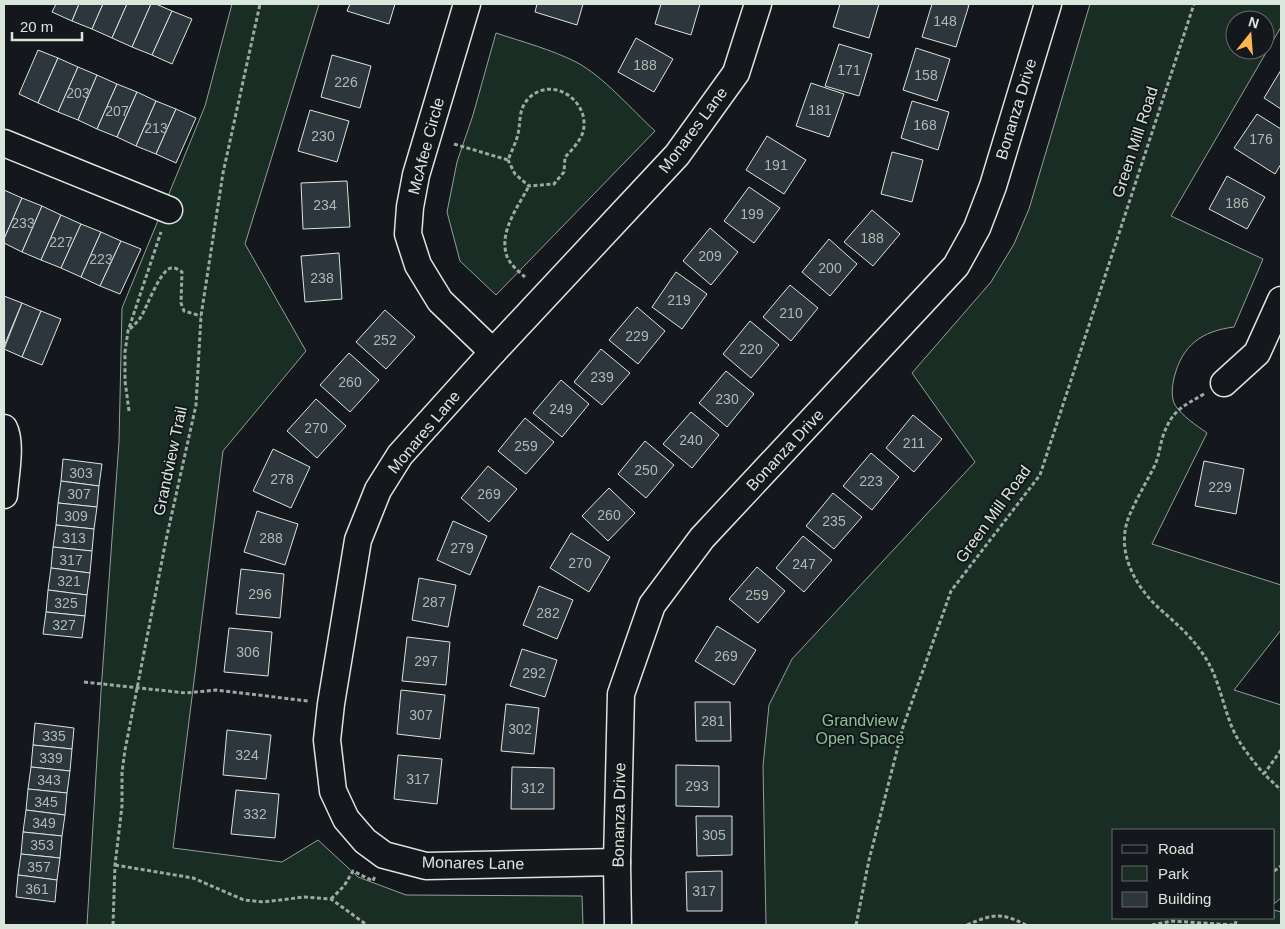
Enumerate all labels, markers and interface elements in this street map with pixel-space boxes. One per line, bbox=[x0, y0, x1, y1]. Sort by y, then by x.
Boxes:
scale bar bbox=[12, 10, 82, 42]
north arrow bbox=[1225, 10, 1275, 60]
house number: 148 bbox=[933, 13, 957, 29]
text: N bbox=[1247, 13, 1261, 32]
text: 20 m bbox=[20, 18, 53, 35]
street label: Bonanza Drive bbox=[993, 56, 1039, 162]
house number: 188 bbox=[633, 57, 657, 73]
house number: 171 bbox=[837, 62, 861, 78]
house number: 158 bbox=[914, 67, 938, 83]
house number: 226 bbox=[334, 74, 358, 90]
street label: Monares Lane bbox=[655, 84, 731, 176]
street label: Green Mill Road bbox=[1109, 84, 1161, 200]
house number: 203 bbox=[66, 85, 90, 101]
street label: McAfee Circle bbox=[405, 96, 447, 196]
house number: 181 bbox=[808, 102, 832, 118]
house number: 207 bbox=[105, 103, 129, 119]
house number: 168 bbox=[913, 117, 937, 133]
house number: 213 bbox=[144, 120, 168, 136]
house number: 230 bbox=[311, 128, 335, 144]
house number: 176 bbox=[1249, 131, 1273, 147]
house number: 191 bbox=[764, 157, 788, 173]
house number: 186 bbox=[1225, 195, 1249, 211]
house number: 234 bbox=[313, 197, 337, 213]
house number: 199 bbox=[740, 206, 764, 222]
house number: 233 bbox=[11, 215, 35, 231]
house number: 188 bbox=[860, 230, 884, 246]
house number: 227 bbox=[49, 234, 73, 250]
house number: 209 bbox=[698, 248, 722, 264]
house number: 223 bbox=[89, 251, 113, 267]
house number: 200 bbox=[818, 260, 842, 276]
house number: 238 bbox=[310, 270, 334, 286]
house number: 219 bbox=[667, 292, 691, 308]
house number: 210 bbox=[779, 305, 803, 321]
house number: 229 bbox=[625, 328, 649, 344]
house number: 252 bbox=[373, 332, 397, 348]
house number: 220 bbox=[739, 341, 763, 357]
house number: 239 bbox=[590, 369, 614, 385]
house number: 260 bbox=[338, 374, 362, 390]
street label: Monares Lane bbox=[385, 387, 463, 477]
house number: 230 bbox=[715, 391, 739, 407]
house number: 249 bbox=[549, 401, 573, 417]
street label: Grandview Trail bbox=[150, 405, 190, 517]
street label: Bonanza Drive bbox=[743, 406, 827, 494]
house number: 270 bbox=[304, 420, 328, 436]
house number: 240 bbox=[679, 432, 703, 448]
house number: 211 bbox=[903, 435, 925, 451]
house number: 259 bbox=[514, 438, 538, 454]
house number: 250 bbox=[634, 462, 658, 478]
street label: Green Mill Road bbox=[952, 462, 1034, 566]
house number: 303 bbox=[69, 465, 93, 481]
house number: 278 bbox=[270, 471, 294, 487]
house number: 223 bbox=[859, 473, 883, 489]
house number: 229 bbox=[1208, 479, 1232, 495]
house number: 307 bbox=[67, 486, 91, 502]
house number: 269 bbox=[477, 486, 501, 502]
house number: 260 bbox=[597, 507, 621, 523]
house number: 309 bbox=[64, 508, 88, 524]
house number: 235 bbox=[822, 513, 846, 529]
house number: 313 bbox=[62, 530, 86, 546]
house number: 288 bbox=[259, 530, 283, 546]
house number: 279 bbox=[450, 540, 474, 556]
house number: 317 bbox=[59, 552, 83, 568]
house number: 270 bbox=[568, 555, 592, 571]
house number: 247 bbox=[792, 556, 816, 572]
house number: 321 bbox=[57, 573, 81, 589]
house number: 296 bbox=[248, 586, 272, 602]
house number: 259 bbox=[745, 587, 769, 603]
house number: 287 bbox=[422, 594, 446, 610]
house number: 325 bbox=[54, 595, 78, 611]
house number: 282 bbox=[536, 605, 560, 621]
house number: 327 bbox=[52, 617, 76, 633]
house number: 306 bbox=[236, 644, 260, 660]
house number: 269 bbox=[714, 648, 738, 664]
house number: 297 bbox=[414, 653, 438, 669]
house number: 292 bbox=[522, 665, 546, 681]
house number: 307 bbox=[409, 707, 433, 723]
park label: Grandview Open Space bbox=[816, 712, 905, 747]
house number: 281 bbox=[701, 713, 725, 729]
house number: 302 bbox=[508, 721, 532, 737]
house number: 335 bbox=[42, 728, 66, 744]
house number: 324 bbox=[235, 747, 259, 763]
house number: 339 bbox=[39, 750, 63, 766]
street label: Bonanza Drive bbox=[610, 762, 628, 868]
house number: 317 bbox=[406, 771, 430, 787]
house number: 343 bbox=[37, 772, 61, 788]
house number: 293 bbox=[685, 778, 709, 794]
house number: 312 bbox=[521, 780, 545, 796]
house number: 345 bbox=[34, 794, 58, 810]
house number: 332 bbox=[243, 806, 267, 822]
house number: 349 bbox=[32, 815, 56, 831]
house number: 305 bbox=[702, 827, 726, 843]
legend bbox=[1112, 829, 1275, 919]
house number: 353 bbox=[30, 837, 54, 853]
text: Road bbox=[1158, 840, 1194, 857]
street label: Monares Lane bbox=[422, 854, 524, 872]
house number: 357 bbox=[27, 859, 51, 875]
text: Park bbox=[1158, 865, 1189, 882]
house number: 361 bbox=[25, 881, 49, 897]
house number: 317 bbox=[692, 883, 716, 899]
text: Building bbox=[1158, 890, 1211, 907]

